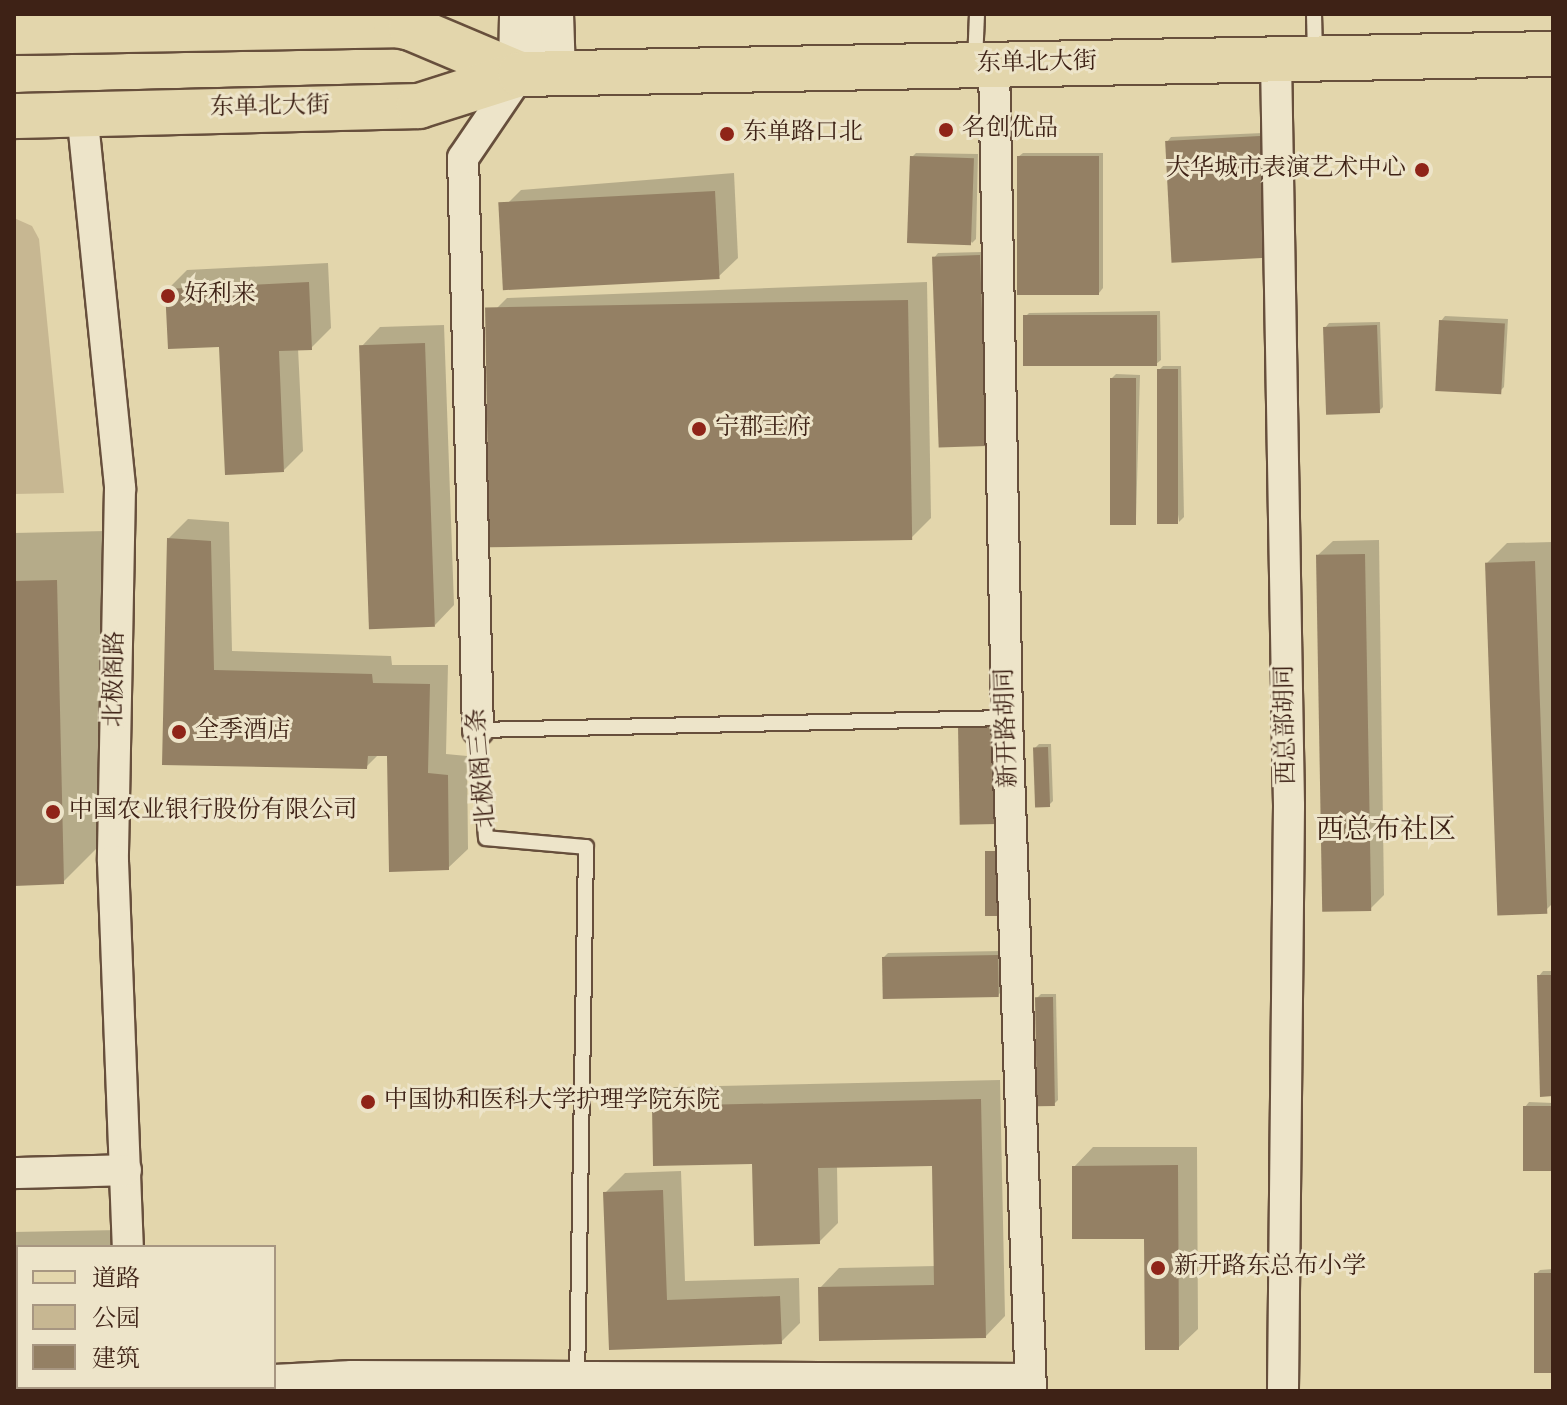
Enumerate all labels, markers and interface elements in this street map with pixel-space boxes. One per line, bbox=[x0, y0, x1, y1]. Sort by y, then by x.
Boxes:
street label: 东单北大街 bbox=[977, 49, 1097, 79]
street label: 东单北大街 bbox=[210, 93, 330, 123]
place label: 名创优品 bbox=[962, 116, 1058, 144]
place label: 东单路口北 bbox=[743, 120, 863, 148]
marker: 名创优品 bbox=[937, 121, 955, 139]
marker: 东单路口北 bbox=[718, 125, 736, 143]
place label: 大华城市表演艺术中心 bbox=[1166, 156, 1406, 184]
marker: 大华城市表演艺术中心 bbox=[1413, 161, 1431, 179]
place label: 好利来 bbox=[184, 282, 256, 310]
marker: 好利来 bbox=[159, 287, 177, 305]
place label: 宁郡王府 bbox=[715, 415, 811, 443]
marker: 宁郡王府 bbox=[690, 420, 708, 438]
street label: 北极阁路 bbox=[101, 631, 131, 727]
street label: 西总部胡同 bbox=[1272, 665, 1302, 785]
street label: 新开路胡同 bbox=[992, 668, 1024, 788]
street label: 北极阁三条 bbox=[463, 707, 503, 829]
place label: 全季酒店 bbox=[195, 718, 291, 746]
marker: 全季酒店 bbox=[170, 723, 188, 741]
place label: 中国农业银行股份有限公司 bbox=[69, 798, 357, 826]
marker: 中国农业银行股份有限公司 bbox=[44, 803, 62, 821]
district label: 西总布社区 bbox=[1316, 814, 1456, 848]
place label: 中国协和医科大学护理学院东院 bbox=[384, 1088, 720, 1116]
marker: 中国协和医科大学护理学院东院 bbox=[359, 1093, 377, 1111]
legend bbox=[16, 1245, 276, 1389]
place label: 新开路东总布小学 bbox=[1174, 1254, 1366, 1282]
marker: 新开路东总布小学 bbox=[1149, 1259, 1167, 1277]
text: 道路 bbox=[92, 1263, 140, 1297]
text: 公园 bbox=[92, 1303, 140, 1337]
text: 建筑 bbox=[92, 1343, 140, 1377]

